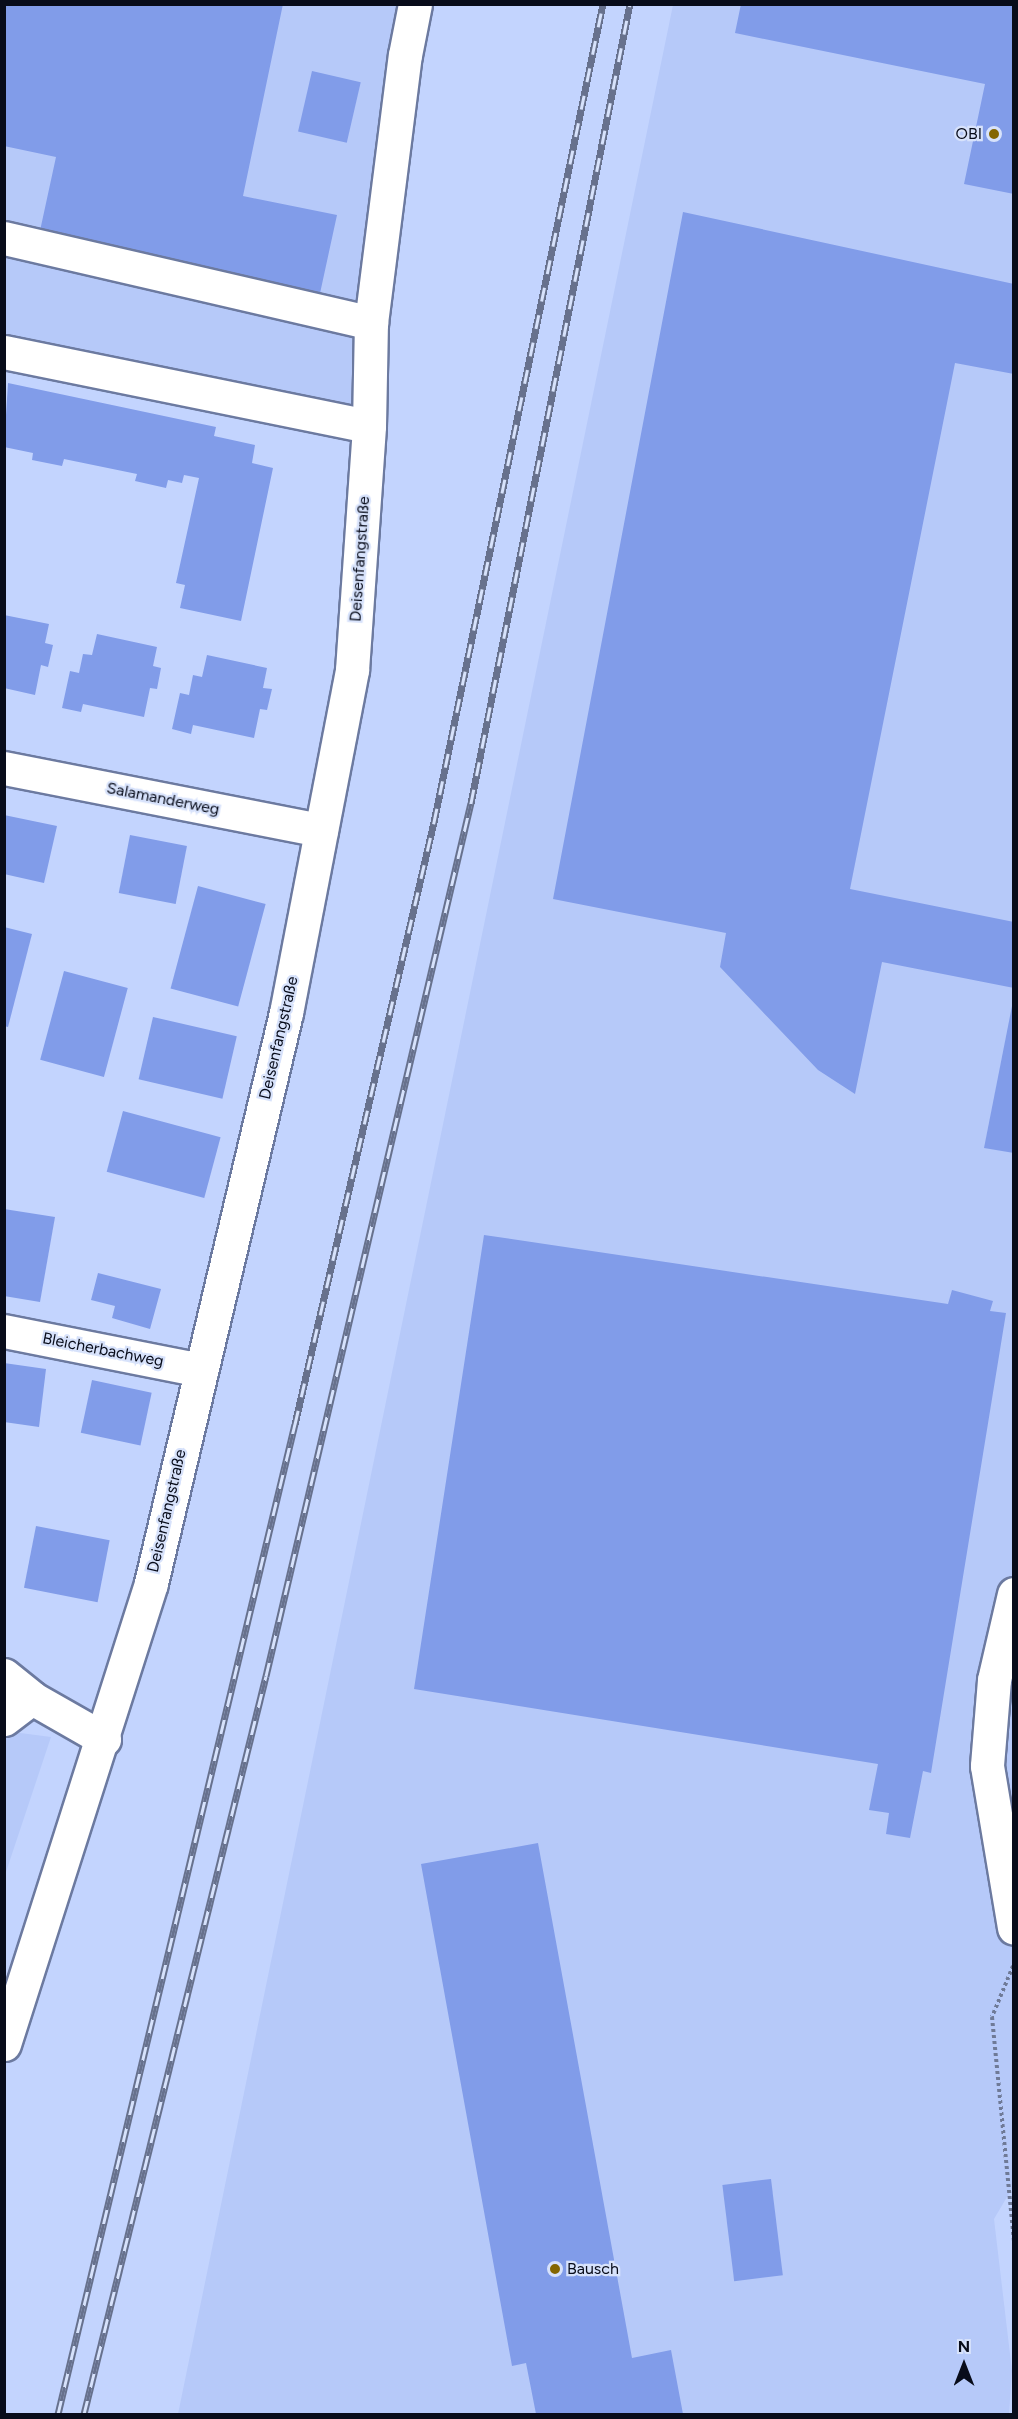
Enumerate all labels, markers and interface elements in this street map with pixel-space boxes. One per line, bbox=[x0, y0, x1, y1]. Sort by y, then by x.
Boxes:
place label: OBI bbox=[955, 124, 982, 144]
marker: OBI bbox=[987, 127, 1001, 141]
street label: Deisenfangstraße bbox=[346, 496, 374, 622]
street label: Salamanderweg bbox=[105, 779, 221, 819]
street label: Deisenfangstraße bbox=[256, 975, 302, 1101]
street label: Bleicherbachweg bbox=[41, 1329, 165, 1371]
street label: Deisenfangstraße bbox=[144, 1448, 190, 1574]
place label: Bausch bbox=[567, 2259, 619, 2279]
marker: Bausch bbox=[548, 2262, 562, 2276]
north arrow bbox=[934, 2335, 994, 2395]
text: N bbox=[958, 2337, 970, 2356]

